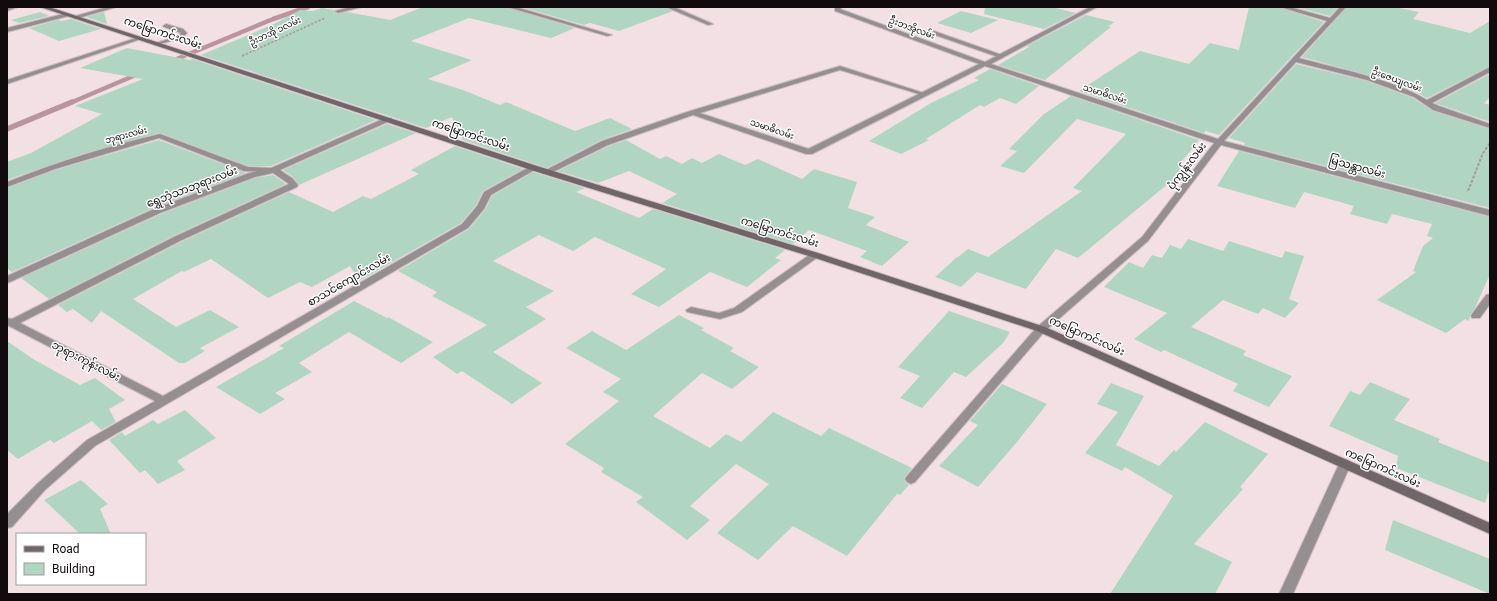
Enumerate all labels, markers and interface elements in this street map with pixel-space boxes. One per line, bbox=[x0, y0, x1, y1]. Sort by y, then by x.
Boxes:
street label: ကမြောကင်းလမ်း bbox=[122, 13, 204, 54]
street label: ဦးဘအို ၁လမ်း bbox=[247, 13, 303, 49]
street label: ဦးဘအိုလမ်း bbox=[887, 13, 937, 43]
street label: ဦးဇေယျလမ်း bbox=[1370, 65, 1424, 97]
street label: သမာဓိလမ်း bbox=[1082, 80, 1129, 106]
street label: ကမြောကင်းလမ်း bbox=[430, 115, 512, 156]
street label: သမာဓိလမ်း bbox=[749, 115, 796, 141]
street label: ဘုရားလမ်း bbox=[104, 124, 149, 147]
street label: ပုံကျွန်းလမ်း bbox=[1164, 139, 1212, 194]
street label: မြသန္တာလမ်း bbox=[1327, 152, 1387, 183]
street label: ရွှေဘုံသာဘုရားလမ်း bbox=[144, 163, 240, 212]
street label: ကမြောကင်းလမ်း bbox=[739, 213, 821, 252]
street label: စာသင်ကျောင်းလမ်း bbox=[305, 250, 394, 311]
street label: ကမြောကင်းလမ်း bbox=[1047, 313, 1127, 360]
street label: ဘုရားကုန်းလမ်း bbox=[49, 337, 123, 386]
street label: ကမြောကင်းလမ်း bbox=[1343, 445, 1423, 492]
legend bbox=[16, 533, 146, 585]
text: Road bbox=[52, 542, 80, 556]
text: Building bbox=[52, 562, 95, 576]

